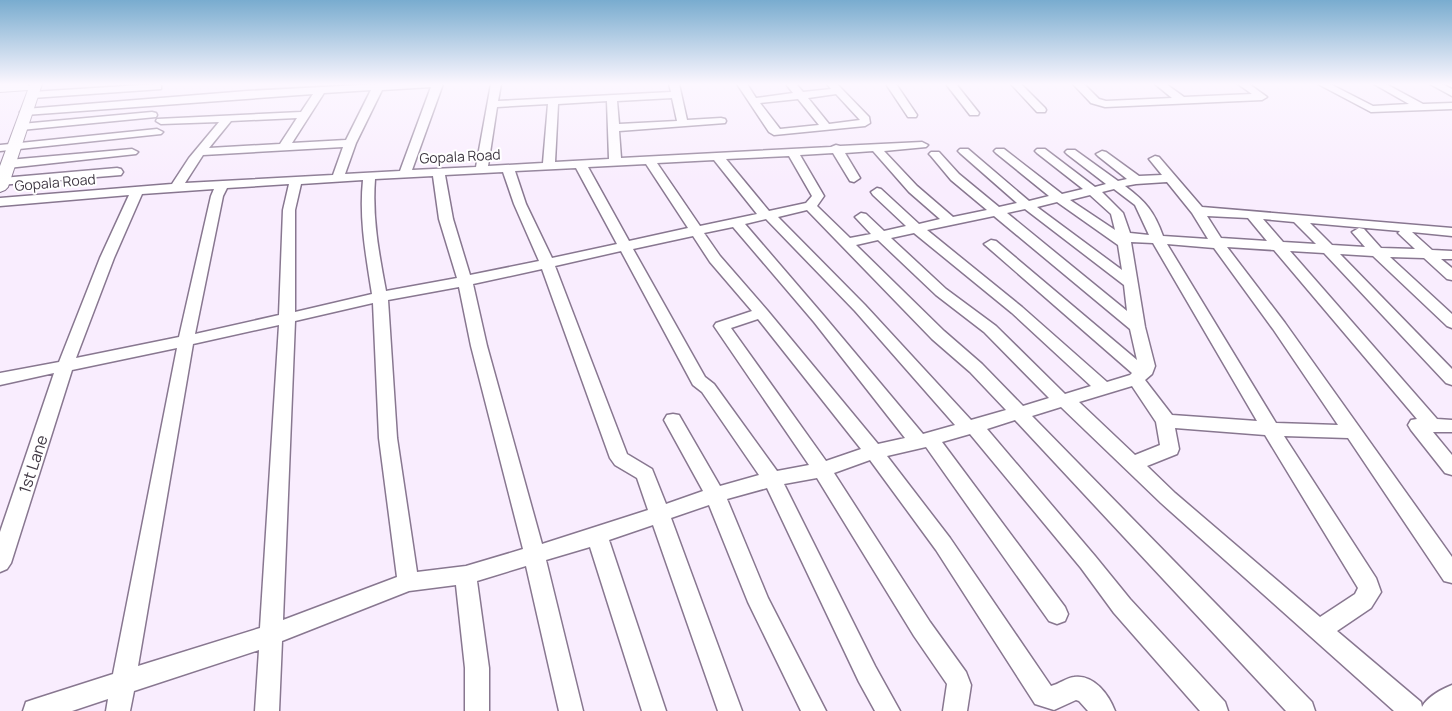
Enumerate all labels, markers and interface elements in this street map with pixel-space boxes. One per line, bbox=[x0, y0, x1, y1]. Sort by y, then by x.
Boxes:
street label: Gopala Road bbox=[419, 144, 501, 168]
street label: Gopala Road bbox=[14, 169, 96, 195]
street label: 1st Lane bbox=[13, 432, 53, 496]

